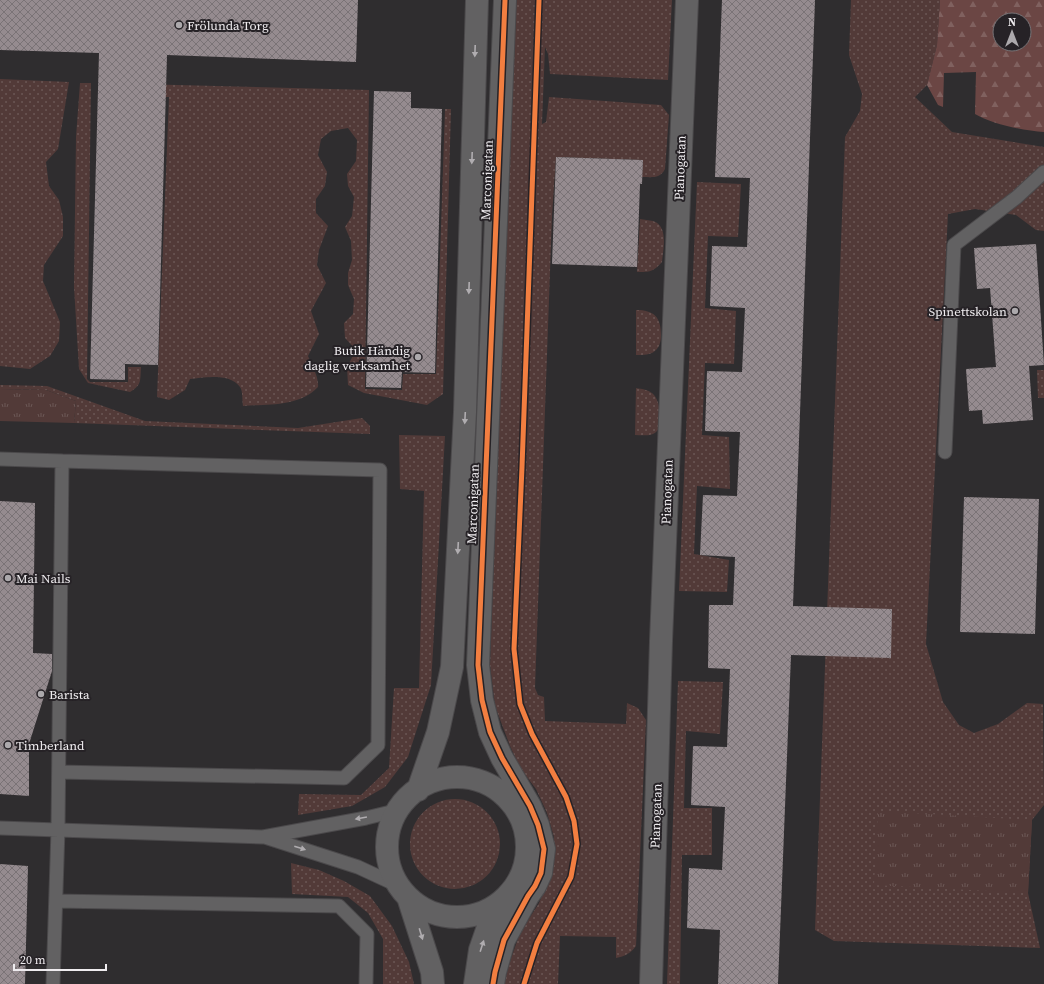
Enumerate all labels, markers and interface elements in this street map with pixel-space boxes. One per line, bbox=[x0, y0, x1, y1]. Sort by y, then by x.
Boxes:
north arrow bbox=[992, 12, 1032, 52]
text: N bbox=[1008, 15, 1016, 30]
place label: Frölunda Torg bbox=[187, 17, 269, 34]
marker: Frölunda Torg bbox=[174, 20, 184, 30]
one-way arrow bbox=[472, 45, 479, 57]
street label: Pianogatan bbox=[670, 135, 690, 201]
street label: Marconigatan bbox=[477, 139, 497, 220]
one-way arrow bbox=[469, 152, 476, 164]
one-way arrow bbox=[465, 282, 472, 294]
place label: Spinettskolan bbox=[928, 303, 1007, 320]
marker: Spinettskolan bbox=[1010, 306, 1020, 316]
place label: Butik Händig daglig verksamhet bbox=[304, 342, 411, 374]
marker: Butik Händig daglig verksamhet bbox=[413, 352, 423, 362]
one-way arrow bbox=[462, 412, 468, 425]
street label: Pianogatan bbox=[657, 459, 677, 525]
street label: Marconigatan bbox=[463, 463, 483, 544]
one-way arrow bbox=[455, 542, 462, 554]
place label: Mai Nails bbox=[16, 570, 71, 587]
marker: Mai Nails bbox=[3, 573, 13, 583]
place label: Barista bbox=[49, 686, 90, 703]
marker: Barista bbox=[36, 689, 46, 699]
place label: Timberland bbox=[16, 737, 85, 754]
marker: Timberland bbox=[3, 740, 13, 750]
street label: Pianogatan bbox=[646, 783, 666, 849]
one-way arrow bbox=[354, 816, 367, 822]
one-way arrow bbox=[294, 846, 306, 852]
one-way arrow bbox=[418, 928, 424, 940]
one-way arrow bbox=[479, 939, 485, 951]
scale bar bbox=[14, 946, 106, 972]
text: 20 m bbox=[20, 952, 46, 968]

